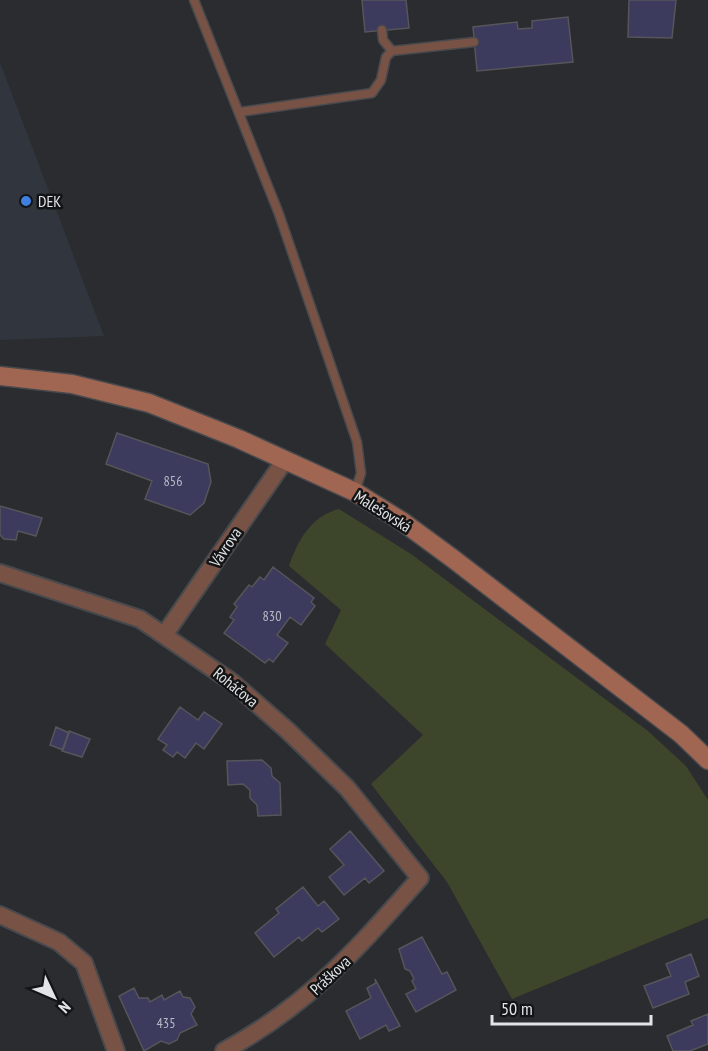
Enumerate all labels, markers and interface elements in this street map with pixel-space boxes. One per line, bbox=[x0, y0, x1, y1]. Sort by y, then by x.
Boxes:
place label: DEK bbox=[38, 191, 61, 211]
marker: DEK bbox=[19, 194, 33, 208]
house number: 856 bbox=[164, 472, 182, 490]
street label: Malešovská bbox=[351, 486, 415, 536]
street label: Vávrova bbox=[204, 524, 245, 571]
house number: 830 bbox=[263, 607, 281, 625]
street label: Roháčova bbox=[209, 663, 263, 711]
street label: Práškova bbox=[305, 951, 355, 999]
north arrow bbox=[24, 967, 84, 1027]
scale bar bbox=[492, 988, 651, 1026]
text: N bbox=[55, 997, 75, 1017]
text: 50 m bbox=[501, 997, 533, 1020]
house number: 435 bbox=[157, 1014, 175, 1032]

